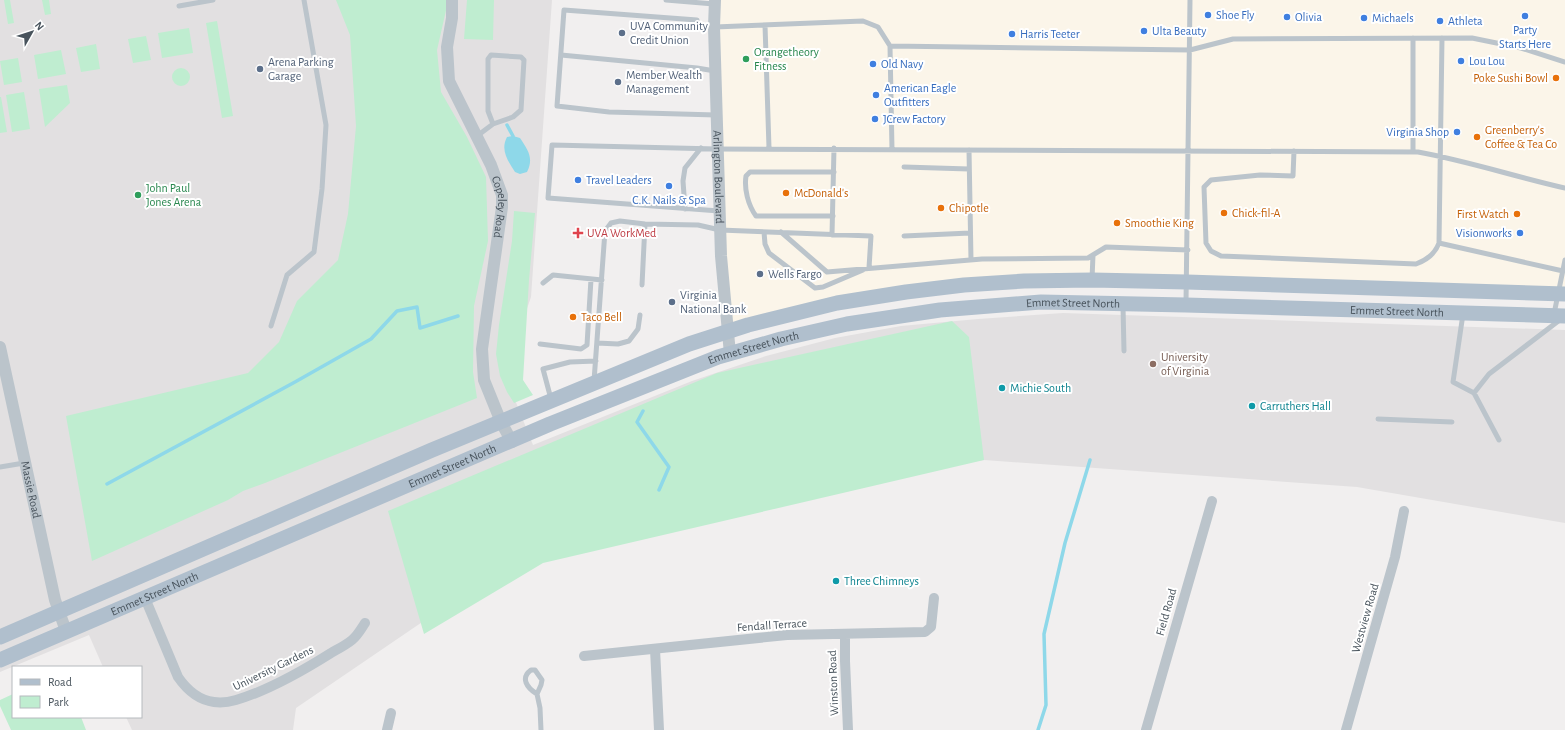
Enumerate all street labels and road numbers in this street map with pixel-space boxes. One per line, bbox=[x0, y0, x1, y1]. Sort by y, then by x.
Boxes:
street label: Arlington Boulevard bbox=[711, 130, 726, 224]
street label: Copeley Road bbox=[490, 174, 508, 239]
street label: Emmet Street North bbox=[1026, 296, 1120, 310]
street label: Emmet Street North bbox=[1350, 304, 1444, 318]
street label: Emmet Street North bbox=[706, 329, 800, 366]
street label: Emmet Street North bbox=[407, 442, 498, 490]
street label: Massie Road bbox=[19, 460, 43, 519]
street label: Emmet Street North bbox=[109, 570, 200, 618]
street label: Westview Road bbox=[1349, 582, 1381, 654]
street label: Field Road bbox=[1154, 587, 1178, 637]
street label: Fendall Terrace bbox=[737, 617, 807, 633]
street label: University Gardens bbox=[231, 643, 315, 694]
street label: Winston Road bbox=[826, 650, 840, 716]

